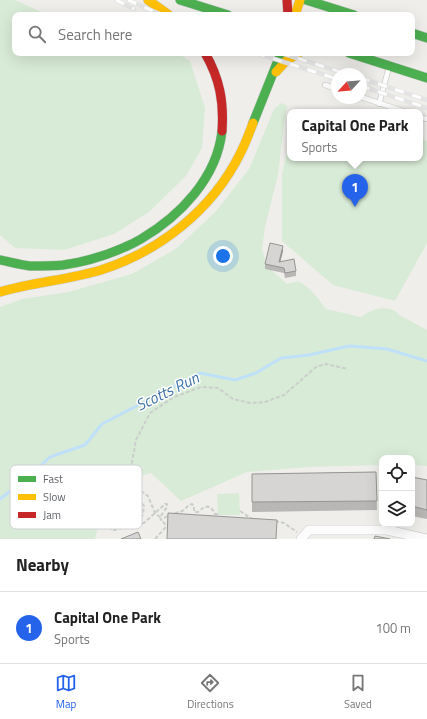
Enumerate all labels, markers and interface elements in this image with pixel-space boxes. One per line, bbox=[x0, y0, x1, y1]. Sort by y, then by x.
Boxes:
search box bbox=[12, 12, 415, 56]
icon: search bbox=[26, 23, 48, 45]
text: Search here bbox=[58, 23, 132, 46]
north arrow bbox=[331, 68, 367, 104]
popup bbox=[287, 109, 423, 161]
text: Capital One Park bbox=[301, 114, 409, 137]
text: Sports bbox=[301, 137, 337, 157]
pin: 1 bbox=[342, 174, 368, 207]
your location bbox=[213, 246, 233, 266]
water label: Scotts Run bbox=[131, 365, 204, 417]
map controls bbox=[379, 455, 415, 527]
button: locate bbox=[379, 455, 415, 491]
legend bbox=[10, 465, 142, 529]
text: Fast bbox=[43, 471, 63, 487]
text: Slow bbox=[43, 489, 66, 505]
button: layers bbox=[379, 491, 415, 527]
text: Jam bbox=[43, 507, 61, 523]
text: Nearby bbox=[16, 552, 69, 578]
text: Capital One Park bbox=[54, 606, 161, 629]
text: 1 bbox=[25, 618, 33, 638]
text: 100 m bbox=[375, 618, 411, 638]
text: Sports bbox=[54, 629, 90, 649]
tab: Map bbox=[55, 672, 77, 712]
tab: Directions bbox=[187, 672, 234, 712]
tab: Saved bbox=[344, 672, 372, 712]

